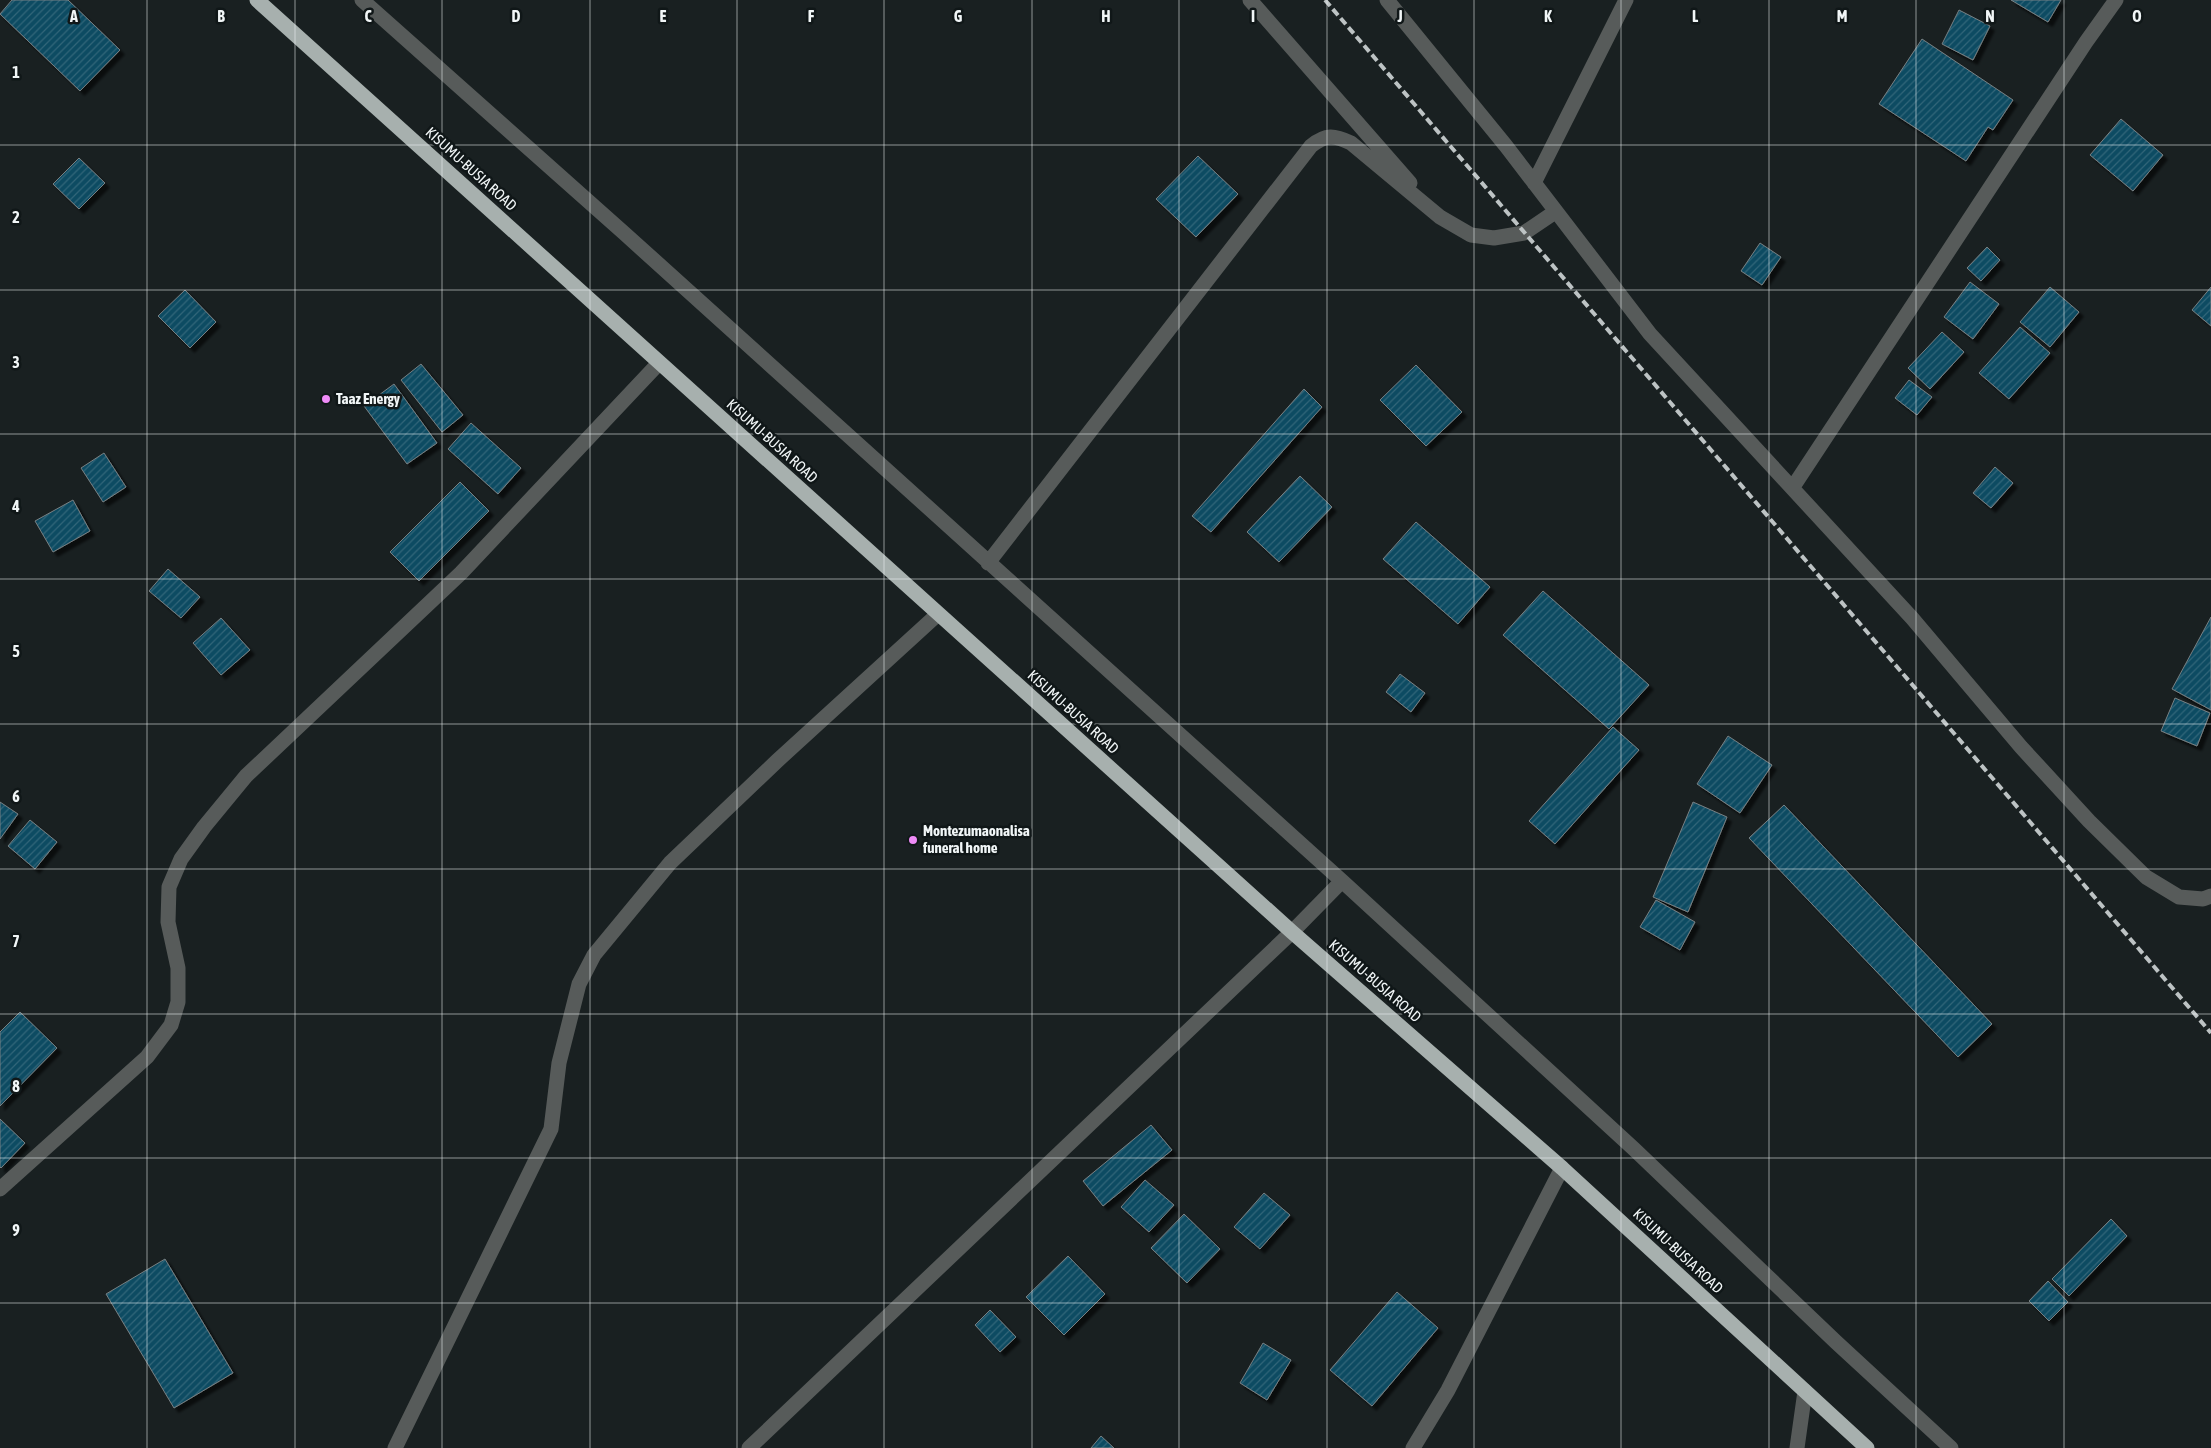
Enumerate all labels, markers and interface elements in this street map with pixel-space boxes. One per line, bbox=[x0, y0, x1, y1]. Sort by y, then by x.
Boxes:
text: A bbox=[69, 7, 78, 25]
text: B bbox=[217, 7, 225, 25]
text: C bbox=[364, 7, 372, 25]
text: D bbox=[512, 7, 521, 25]
text: E bbox=[660, 7, 667, 25]
text: F bbox=[808, 7, 815, 25]
text: G bbox=[954, 7, 963, 25]
text: H bbox=[1101, 7, 1111, 25]
text: I bbox=[1251, 7, 1255, 25]
text: J bbox=[1396, 7, 1403, 25]
text: K bbox=[1544, 7, 1552, 25]
text: L bbox=[1692, 7, 1699, 25]
text: M bbox=[1837, 7, 1847, 25]
text: N bbox=[1985, 7, 1995, 25]
text: O bbox=[2132, 7, 2142, 25]
text: 1 bbox=[12, 63, 20, 81]
street label: KISUMU-BUSIA ROAD bbox=[422, 123, 520, 214]
text: 2 bbox=[12, 208, 20, 226]
text: 3 bbox=[12, 353, 20, 371]
place label: Taaz Energy bbox=[336, 390, 401, 407]
marker: Taaz Energy bbox=[320, 393, 332, 405]
street label: KISUMU-BUSIA ROAD bbox=[723, 395, 821, 486]
text: 4 bbox=[11, 497, 20, 515]
text: 5 bbox=[12, 642, 20, 660]
street label: KISUMU-BUSIA ROAD bbox=[1024, 666, 1122, 757]
text: 6 bbox=[12, 787, 20, 805]
place label: Montezumaonalisa funeral home bbox=[922, 822, 1030, 856]
marker: Montezumaonalisa funeral home bbox=[907, 834, 919, 846]
text: 7 bbox=[12, 932, 20, 950]
street label: KISUMU-BUSIA ROAD bbox=[1326, 936, 1425, 1025]
text: 8 bbox=[12, 1077, 20, 1095]
street label: KISUMU-BUSIA ROAD bbox=[1630, 1205, 1727, 1297]
text: 9 bbox=[12, 1221, 20, 1239]

